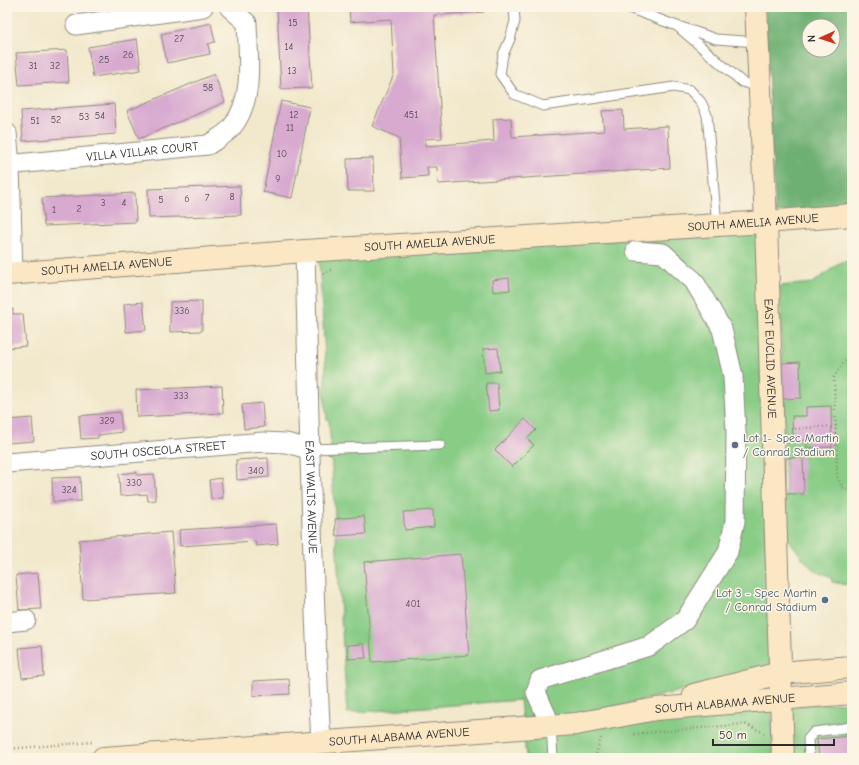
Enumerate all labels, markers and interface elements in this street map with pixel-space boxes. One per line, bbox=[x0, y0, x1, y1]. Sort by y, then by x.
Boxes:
house number: 15 bbox=[288, 17, 298, 29]
north arrow bbox=[801, 18, 841, 58]
house number: 27 bbox=[174, 33, 184, 45]
text: N bbox=[805, 35, 818, 42]
house number: 14 bbox=[285, 41, 294, 53]
house number: 26 bbox=[123, 49, 133, 61]
house number: 25 bbox=[99, 54, 109, 66]
house number: 31 bbox=[28, 60, 38, 72]
house number: 32 bbox=[50, 60, 60, 72]
house number: 13 bbox=[287, 65, 297, 77]
house number: 58 bbox=[203, 82, 213, 94]
house number: 12 bbox=[289, 109, 299, 121]
house number: 451 bbox=[404, 109, 418, 121]
house number: 54 bbox=[95, 110, 105, 122]
house number: 53 bbox=[79, 111, 89, 123]
house number: 52 bbox=[51, 114, 61, 126]
house number: 51 bbox=[30, 115, 40, 127]
house number: 11 bbox=[286, 122, 294, 134]
street label: VILLA VILLAR COURT bbox=[86, 139, 200, 164]
house number: 10 bbox=[277, 148, 287, 160]
house number: 9 bbox=[275, 173, 281, 185]
house number: 8 bbox=[229, 191, 235, 203]
house number: 7 bbox=[205, 192, 210, 204]
house number: 6 bbox=[184, 193, 190, 205]
house number: 5 bbox=[158, 194, 164, 206]
house number: 3 bbox=[100, 197, 106, 209]
house number: 4 bbox=[122, 197, 127, 209]
house number: 2 bbox=[76, 203, 82, 215]
house number: 1 bbox=[52, 204, 56, 216]
street label: SOUTH AMELIA AVENUE bbox=[687, 211, 819, 234]
street label: SOUTH AMELIA AVENUE bbox=[364, 232, 496, 254]
street label: SOUTH AMELIA AVENUE bbox=[41, 254, 173, 278]
street label: EAST EUCLID AVENUE bbox=[761, 299, 779, 419]
house number: 336 bbox=[174, 305, 190, 317]
house number: 333 bbox=[173, 390, 189, 402]
house number: 329 bbox=[99, 415, 115, 427]
place label: Lot 1- Spec Martin / Conrad Stadium bbox=[743, 431, 839, 459]
street label: SOUTH OSCEOLA STREET bbox=[90, 438, 228, 463]
street label: EAST WALTS AVENUE bbox=[303, 440, 320, 554]
marker: Lot 1- Spec Martin / Conrad Stadium bbox=[730, 440, 740, 450]
house number: 340 bbox=[248, 465, 264, 477]
house number: 330 bbox=[126, 477, 142, 489]
house number: 324 bbox=[61, 484, 77, 496]
place label: Lot 3 - Spec Martin / Conrad Stadium bbox=[716, 586, 817, 614]
marker: Lot 3 - Spec Martin / Conrad Stadium bbox=[820, 595, 830, 605]
house number: 401 bbox=[406, 598, 420, 610]
street label: SOUTH ALABAMA AVENUE bbox=[654, 691, 796, 716]
scale bar bbox=[713, 721, 834, 747]
street label: SOUTH ALABAMA AVENUE bbox=[329, 725, 470, 749]
text: 50 m bbox=[719, 728, 747, 742]

